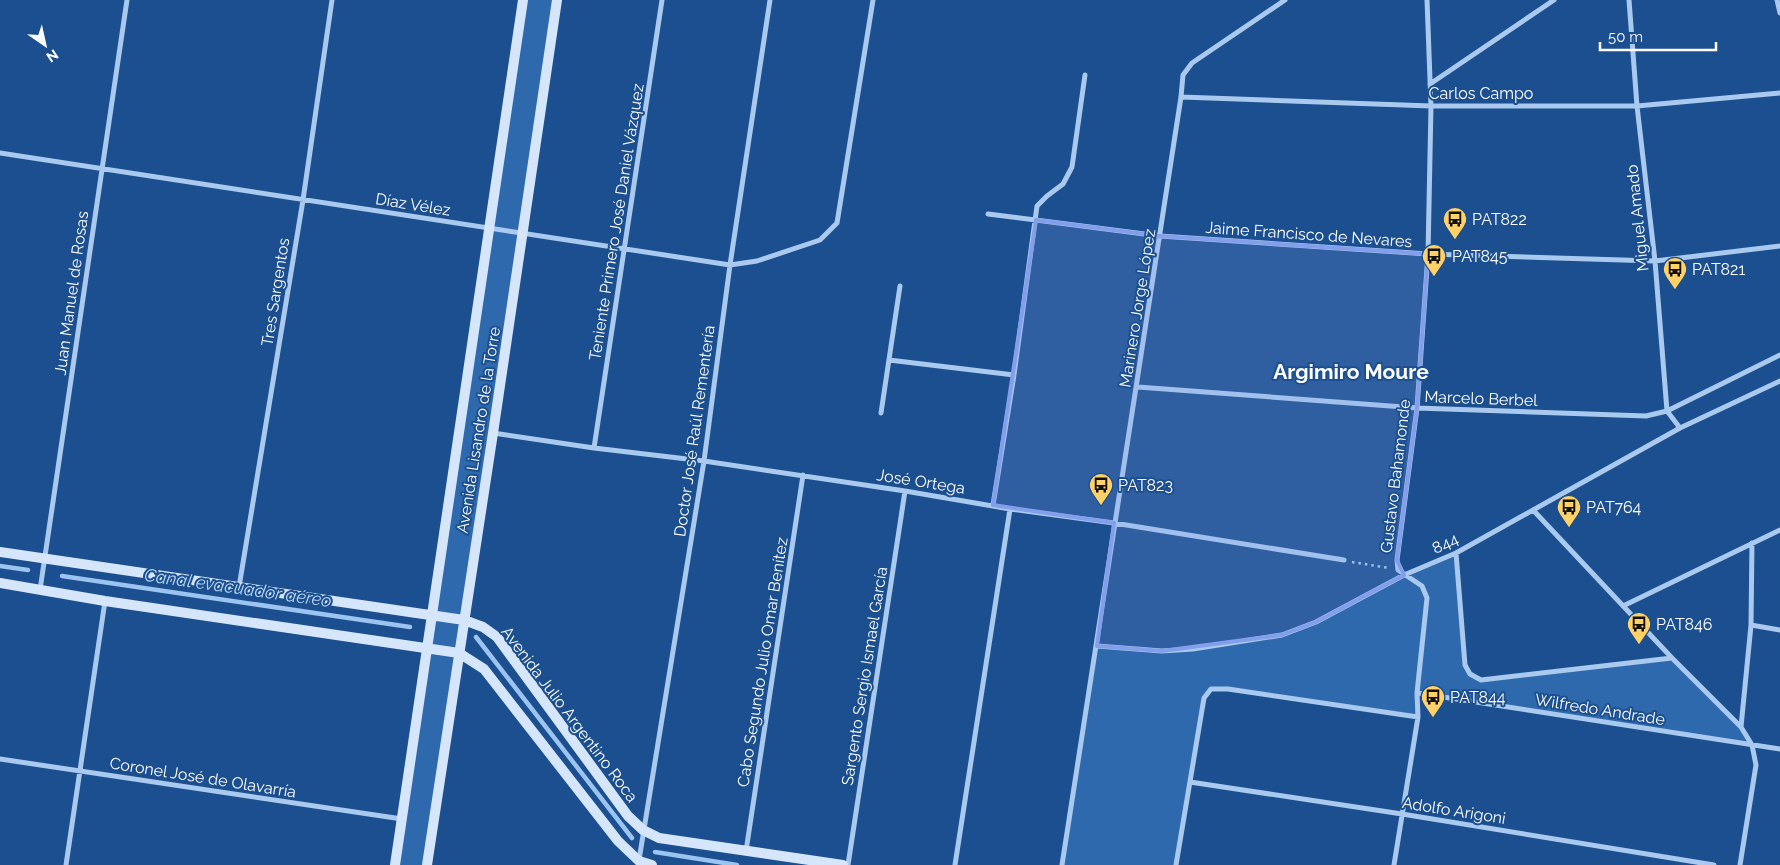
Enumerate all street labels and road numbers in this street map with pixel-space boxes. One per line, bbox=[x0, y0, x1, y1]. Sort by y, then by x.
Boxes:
street label: Teniente Primero José Daniel Vázquez bbox=[585, 82, 648, 362]
street label: Carlos Campo bbox=[1429, 84, 1533, 103]
street label: Miguel Amado bbox=[1622, 164, 1653, 272]
street label: Díaz Vélez bbox=[374, 189, 452, 220]
street label: Juan Manuel de Rosas bbox=[51, 210, 92, 376]
street label: Jaime Francisco de Nevares bbox=[1205, 218, 1413, 251]
street label: Marinero Jorge López bbox=[1116, 227, 1159, 389]
street label: Tres Sargentos bbox=[258, 236, 293, 348]
street label: Doctor José Raúl Rementería bbox=[670, 324, 719, 538]
street label: Avenida Lisandro de la Torre bbox=[453, 325, 504, 535]
street label: Marcelo Berbel bbox=[1424, 387, 1539, 410]
street label: Gustavo Bahamonde bbox=[1377, 398, 1414, 554]
street label: José Ortega bbox=[875, 465, 966, 498]
street label: 844 bbox=[1429, 529, 1462, 558]
street label: Cabo Segundo Julio Omar Benítez bbox=[733, 536, 792, 788]
street label: Sargento Sergio Ismael García bbox=[838, 565, 891, 787]
street label: Avenida Julio Argentino Roca bbox=[497, 623, 642, 806]
street label: Wilfredo Andrade bbox=[1534, 690, 1666, 729]
street label: Coronel José de Olavarría bbox=[108, 753, 298, 802]
street label: Adolfo Arigoni bbox=[1401, 793, 1507, 828]

